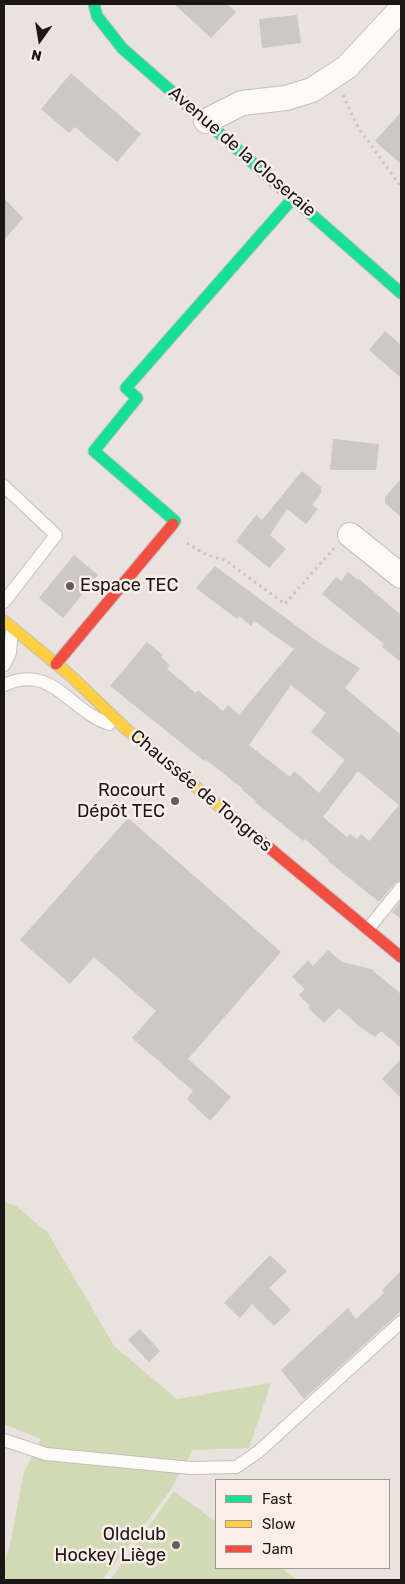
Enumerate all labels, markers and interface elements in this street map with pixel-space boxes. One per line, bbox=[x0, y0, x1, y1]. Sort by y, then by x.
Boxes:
north arrow bbox=[15, 15, 65, 65]
text: N bbox=[30, 46, 43, 65]
street label: Avenue de la Closeraie bbox=[164, 82, 320, 222]
place label: Espace TEC bbox=[80, 575, 178, 597]
marker: Espace TEC bbox=[64, 580, 76, 592]
street label: Chaussée de Tongres bbox=[126, 725, 276, 857]
place label: Rocourt Dépôt TEC bbox=[77, 780, 165, 822]
marker: Rocourt Dépôt TEC bbox=[169, 795, 181, 807]
legend bbox=[215, 1479, 390, 1569]
text: Fast bbox=[262, 1490, 292, 1508]
text: Slow bbox=[262, 1515, 295, 1533]
place label: Oldclub Hockey Liège bbox=[55, 1524, 166, 1566]
marker: Oldclub Hockey Liège bbox=[170, 1539, 182, 1551]
text: Jam bbox=[262, 1540, 293, 1558]

